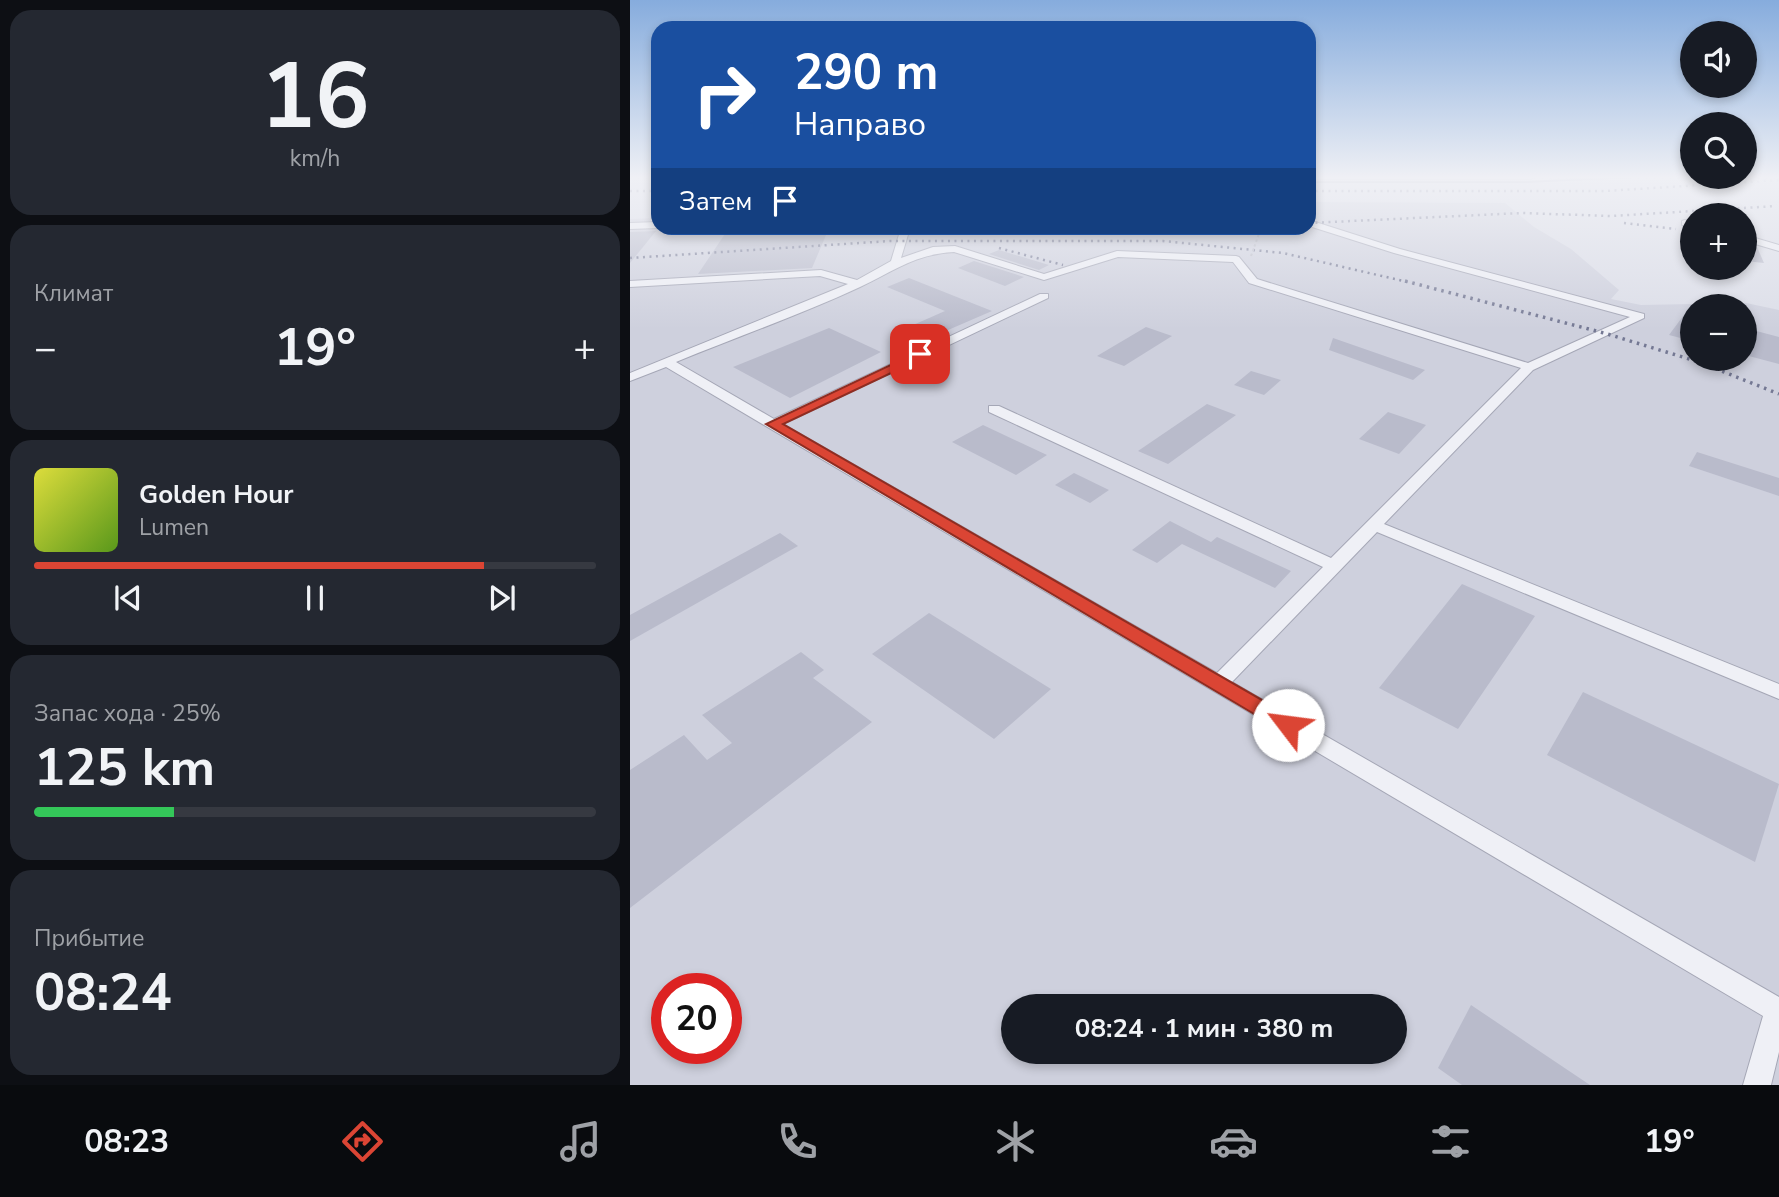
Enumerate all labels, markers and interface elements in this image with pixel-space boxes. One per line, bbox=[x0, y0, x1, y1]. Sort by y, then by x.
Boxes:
map controls bbox=[1680, 21, 1757, 371]
button: sound bbox=[1680, 21, 1757, 98]
text: 16 bbox=[260, 35, 370, 159]
text: 290 m bbox=[794, 39, 938, 106]
icon: right bbox=[679, 49, 770, 140]
text: Направо bbox=[794, 103, 926, 146]
button: search bbox=[1680, 112, 1757, 189]
text: km/h bbox=[290, 143, 340, 174]
icon: arrive bbox=[766, 182, 804, 220]
text: Затем bbox=[679, 184, 752, 219]
button: + bbox=[1680, 203, 1757, 280]
text: Климат bbox=[34, 278, 113, 309]
button: − bbox=[1680, 294, 1757, 371]
text: 19° bbox=[274, 312, 356, 383]
text: − bbox=[34, 323, 57, 374]
text: + bbox=[573, 323, 596, 374]
pin bbox=[890, 324, 950, 384]
icon: arrive bbox=[901, 335, 939, 373]
text: Golden Hour bbox=[139, 477, 294, 512]
text: Lumen bbox=[139, 512, 209, 543]
icon: previous bbox=[109, 579, 147, 617]
icon: pause bbox=[296, 579, 334, 617]
icon: next bbox=[483, 579, 521, 617]
position arrow bbox=[1251, 688, 1325, 762]
text: Запас хода · 25% bbox=[34, 698, 221, 729]
text: 125 km bbox=[34, 732, 215, 803]
text: Прибытие bbox=[34, 923, 144, 954]
text: 08:24 bbox=[34, 957, 172, 1028]
speed limit sign: 20 bbox=[651, 973, 742, 1064]
text: 08:24 · 1 мин · 380 m bbox=[1075, 1011, 1333, 1046]
icon: directions bbox=[338, 1117, 387, 1166]
icon: music bbox=[556, 1117, 605, 1166]
icon: phone bbox=[773, 1117, 822, 1166]
icon: climate bbox=[991, 1117, 1040, 1166]
icon: car bbox=[1209, 1117, 1258, 1166]
icon: filters bbox=[1426, 1117, 1475, 1166]
text: 08:23 bbox=[84, 1120, 169, 1163]
text: 19° bbox=[1644, 1120, 1695, 1163]

